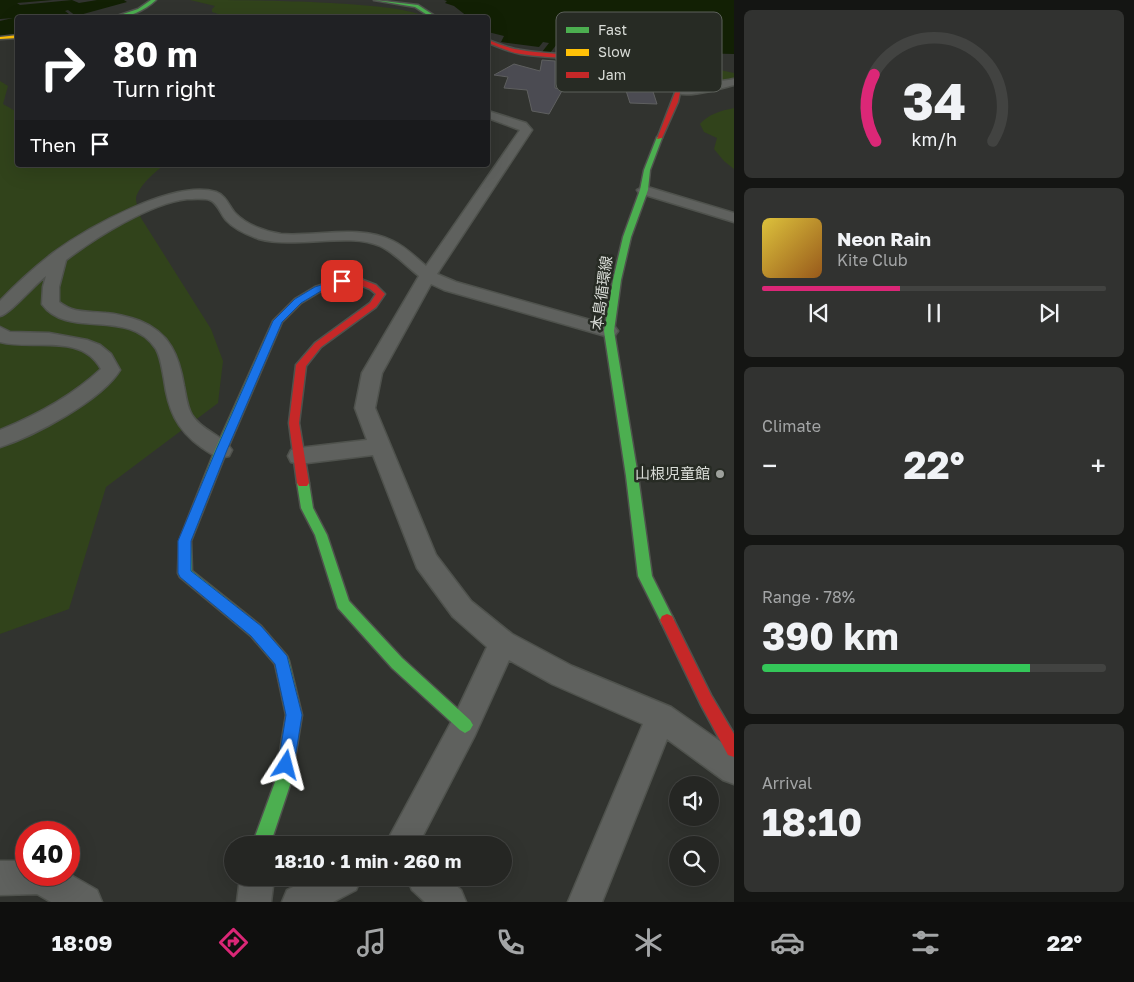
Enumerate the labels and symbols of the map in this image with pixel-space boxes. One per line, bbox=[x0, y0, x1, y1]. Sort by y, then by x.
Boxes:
legend bbox=[556, 12, 722, 92]
text: Fast bbox=[598, 21, 627, 38]
text: Slow bbox=[598, 43, 631, 60]
text: Jam bbox=[598, 66, 626, 83]
street label: 本島循環線 bbox=[587, 254, 615, 331]
pin bbox=[321, 260, 363, 302]
place label: 山根児童館 bbox=[635, 464, 710, 482]
marker: 山根児童館 bbox=[714, 468, 726, 480]
position arrow bbox=[259, 738, 311, 790]
speed limit sign: 40 bbox=[15, 821, 80, 886]

